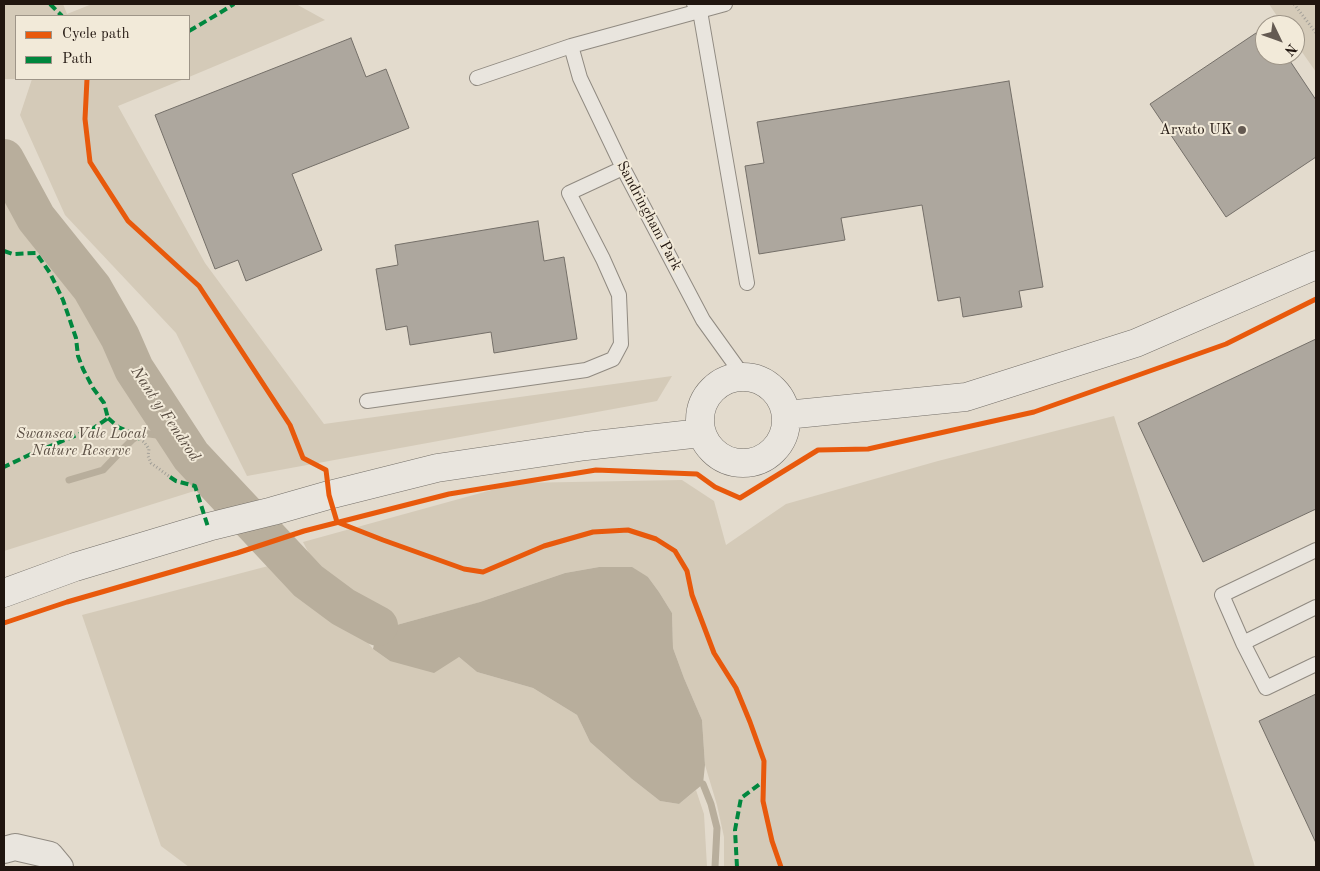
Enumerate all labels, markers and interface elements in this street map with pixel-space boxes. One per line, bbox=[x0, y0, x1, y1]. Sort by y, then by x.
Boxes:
legend bbox=[15, 15, 190, 80]
north arrow bbox=[1255, 15, 1305, 65]
text: Cycle path bbox=[62, 27, 130, 42]
text: N bbox=[1282, 41, 1299, 58]
text: Path bbox=[62, 52, 92, 67]
place label: Arvato UK bbox=[1160, 121, 1232, 139]
marker: Arvato UK bbox=[1236, 124, 1248, 136]
street label: Sandringham Park bbox=[613, 158, 685, 274]
water label: Nant y Fendrod bbox=[126, 363, 204, 465]
park label: Swansea Vale Local Nature Reserve bbox=[16, 425, 146, 460]

